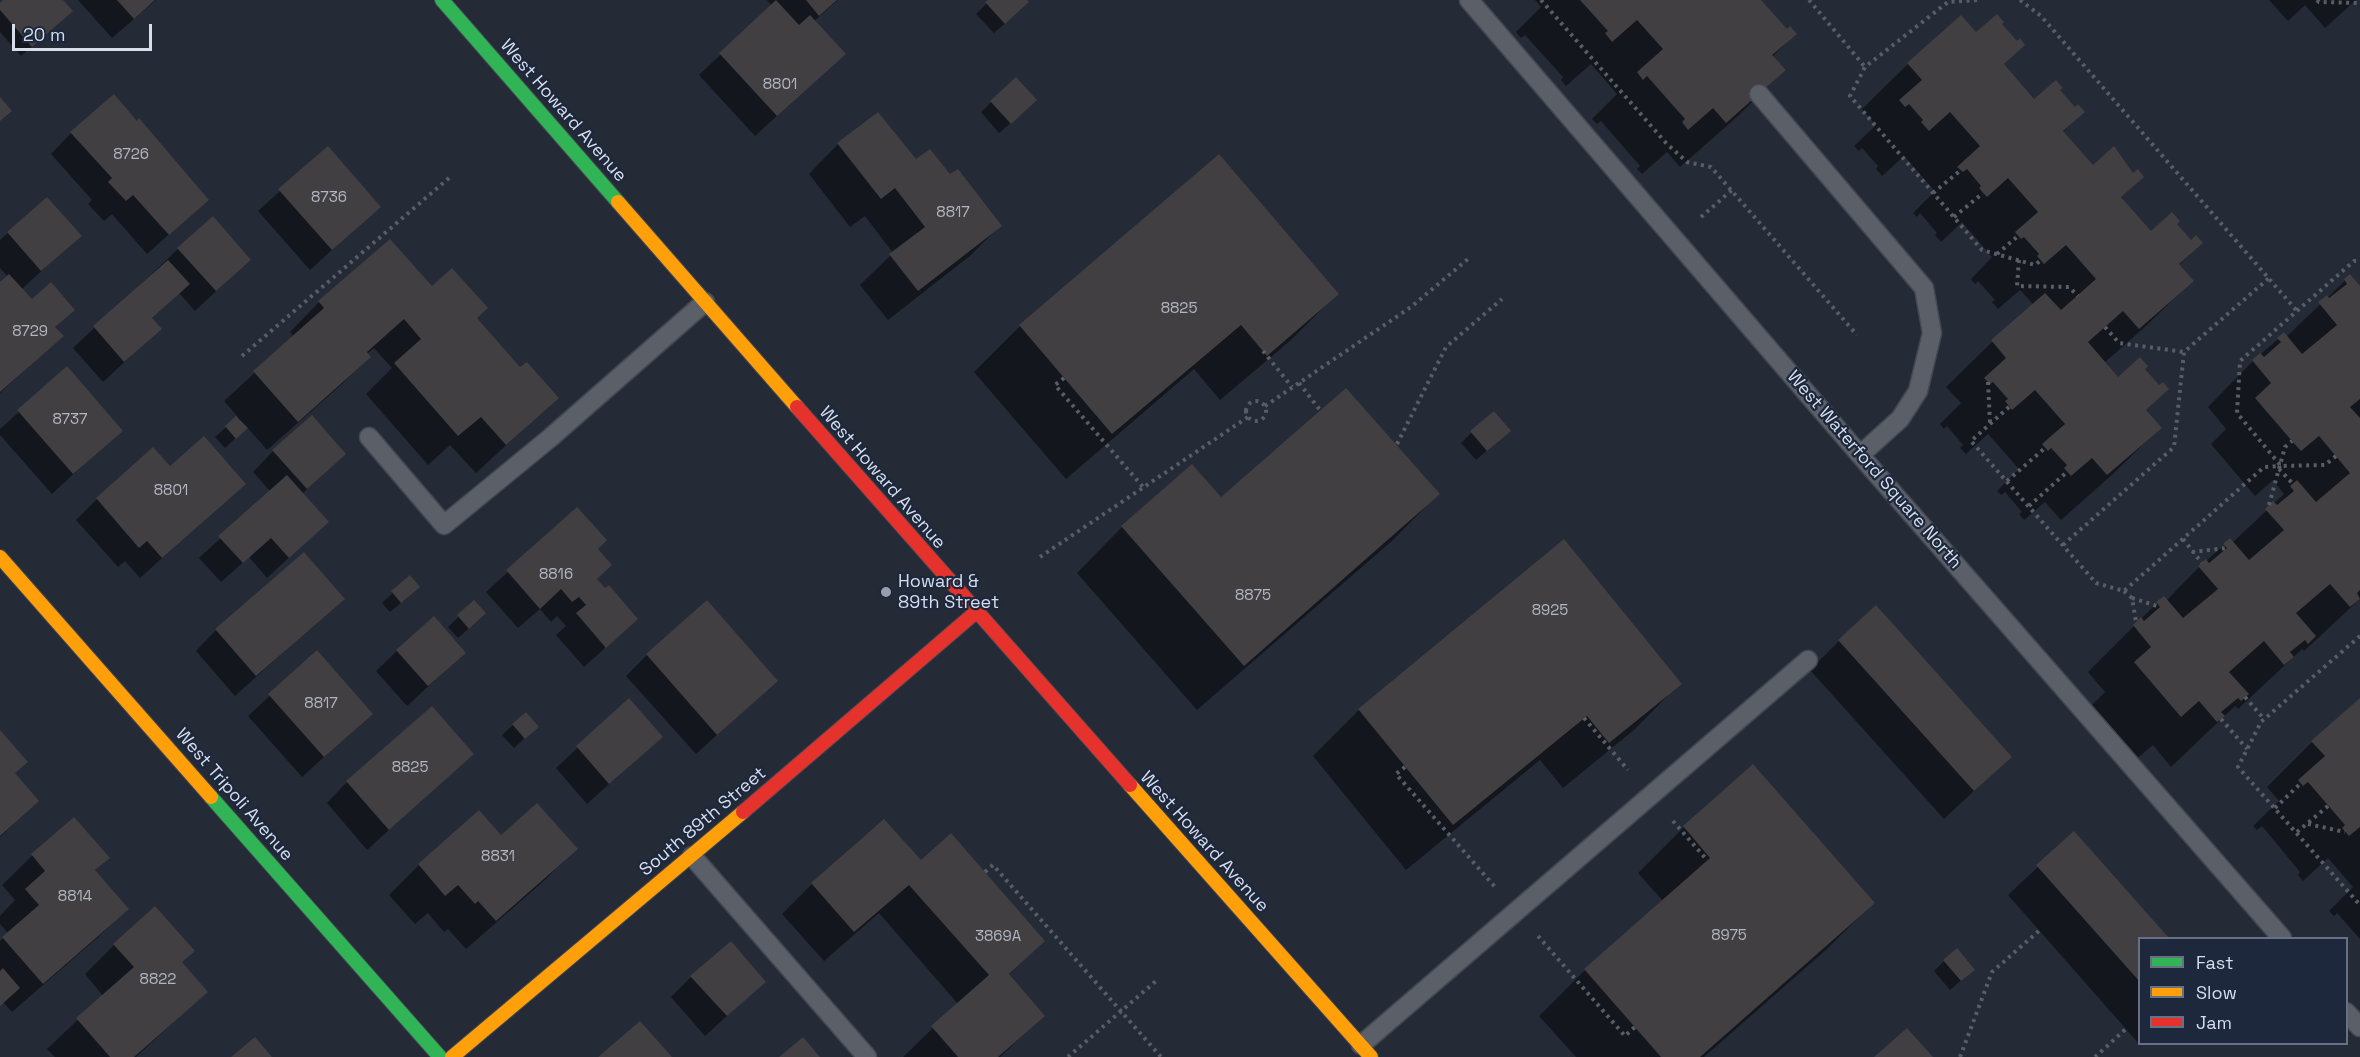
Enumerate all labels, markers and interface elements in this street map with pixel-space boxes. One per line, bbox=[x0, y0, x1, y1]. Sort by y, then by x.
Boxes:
scale bar bbox=[15, 12, 154, 50]
text: 20 m bbox=[23, 23, 66, 46]
street label: West Howard Avenue bbox=[495, 35, 631, 187]
house number: 8801 bbox=[763, 76, 797, 94]
house number: 8726 bbox=[113, 146, 149, 164]
house number: 8736 bbox=[311, 189, 347, 207]
house number: 8817 bbox=[936, 204, 970, 222]
house number: 8825 bbox=[1161, 300, 1197, 318]
house number: 8729 bbox=[12, 323, 48, 341]
street label: West Waterford Square North bbox=[1782, 367, 1966, 573]
street label: West Howard Avenue bbox=[814, 402, 950, 554]
house number: 8737 bbox=[52, 411, 88, 429]
house number: 8801 bbox=[154, 482, 188, 500]
house number: 8816 bbox=[539, 566, 573, 584]
place label: Howard & 89th Street bbox=[898, 571, 999, 614]
marker: Howard & 89th Street bbox=[879, 585, 893, 599]
house number: 8875 bbox=[1235, 587, 1271, 605]
house number: 8925 bbox=[1532, 602, 1568, 620]
house number: 8817 bbox=[304, 695, 338, 713]
street label: West Tripoli Avenue bbox=[171, 724, 297, 866]
house number: 8825 bbox=[392, 759, 428, 777]
street label: South 89th Street bbox=[635, 763, 771, 881]
street label: West Howard Avenue bbox=[1135, 767, 1273, 917]
house number: 8831 bbox=[481, 848, 515, 866]
house number: 8814 bbox=[58, 888, 92, 906]
house number: 8975 bbox=[1711, 927, 1747, 945]
house number: 3869A bbox=[975, 928, 1021, 946]
legend bbox=[2138, 937, 2348, 1045]
text: Fast bbox=[2196, 951, 2233, 974]
house number: 8822 bbox=[140, 971, 176, 989]
text: Slow bbox=[2196, 981, 2237, 1004]
text: Jam bbox=[2196, 1011, 2232, 1034]

